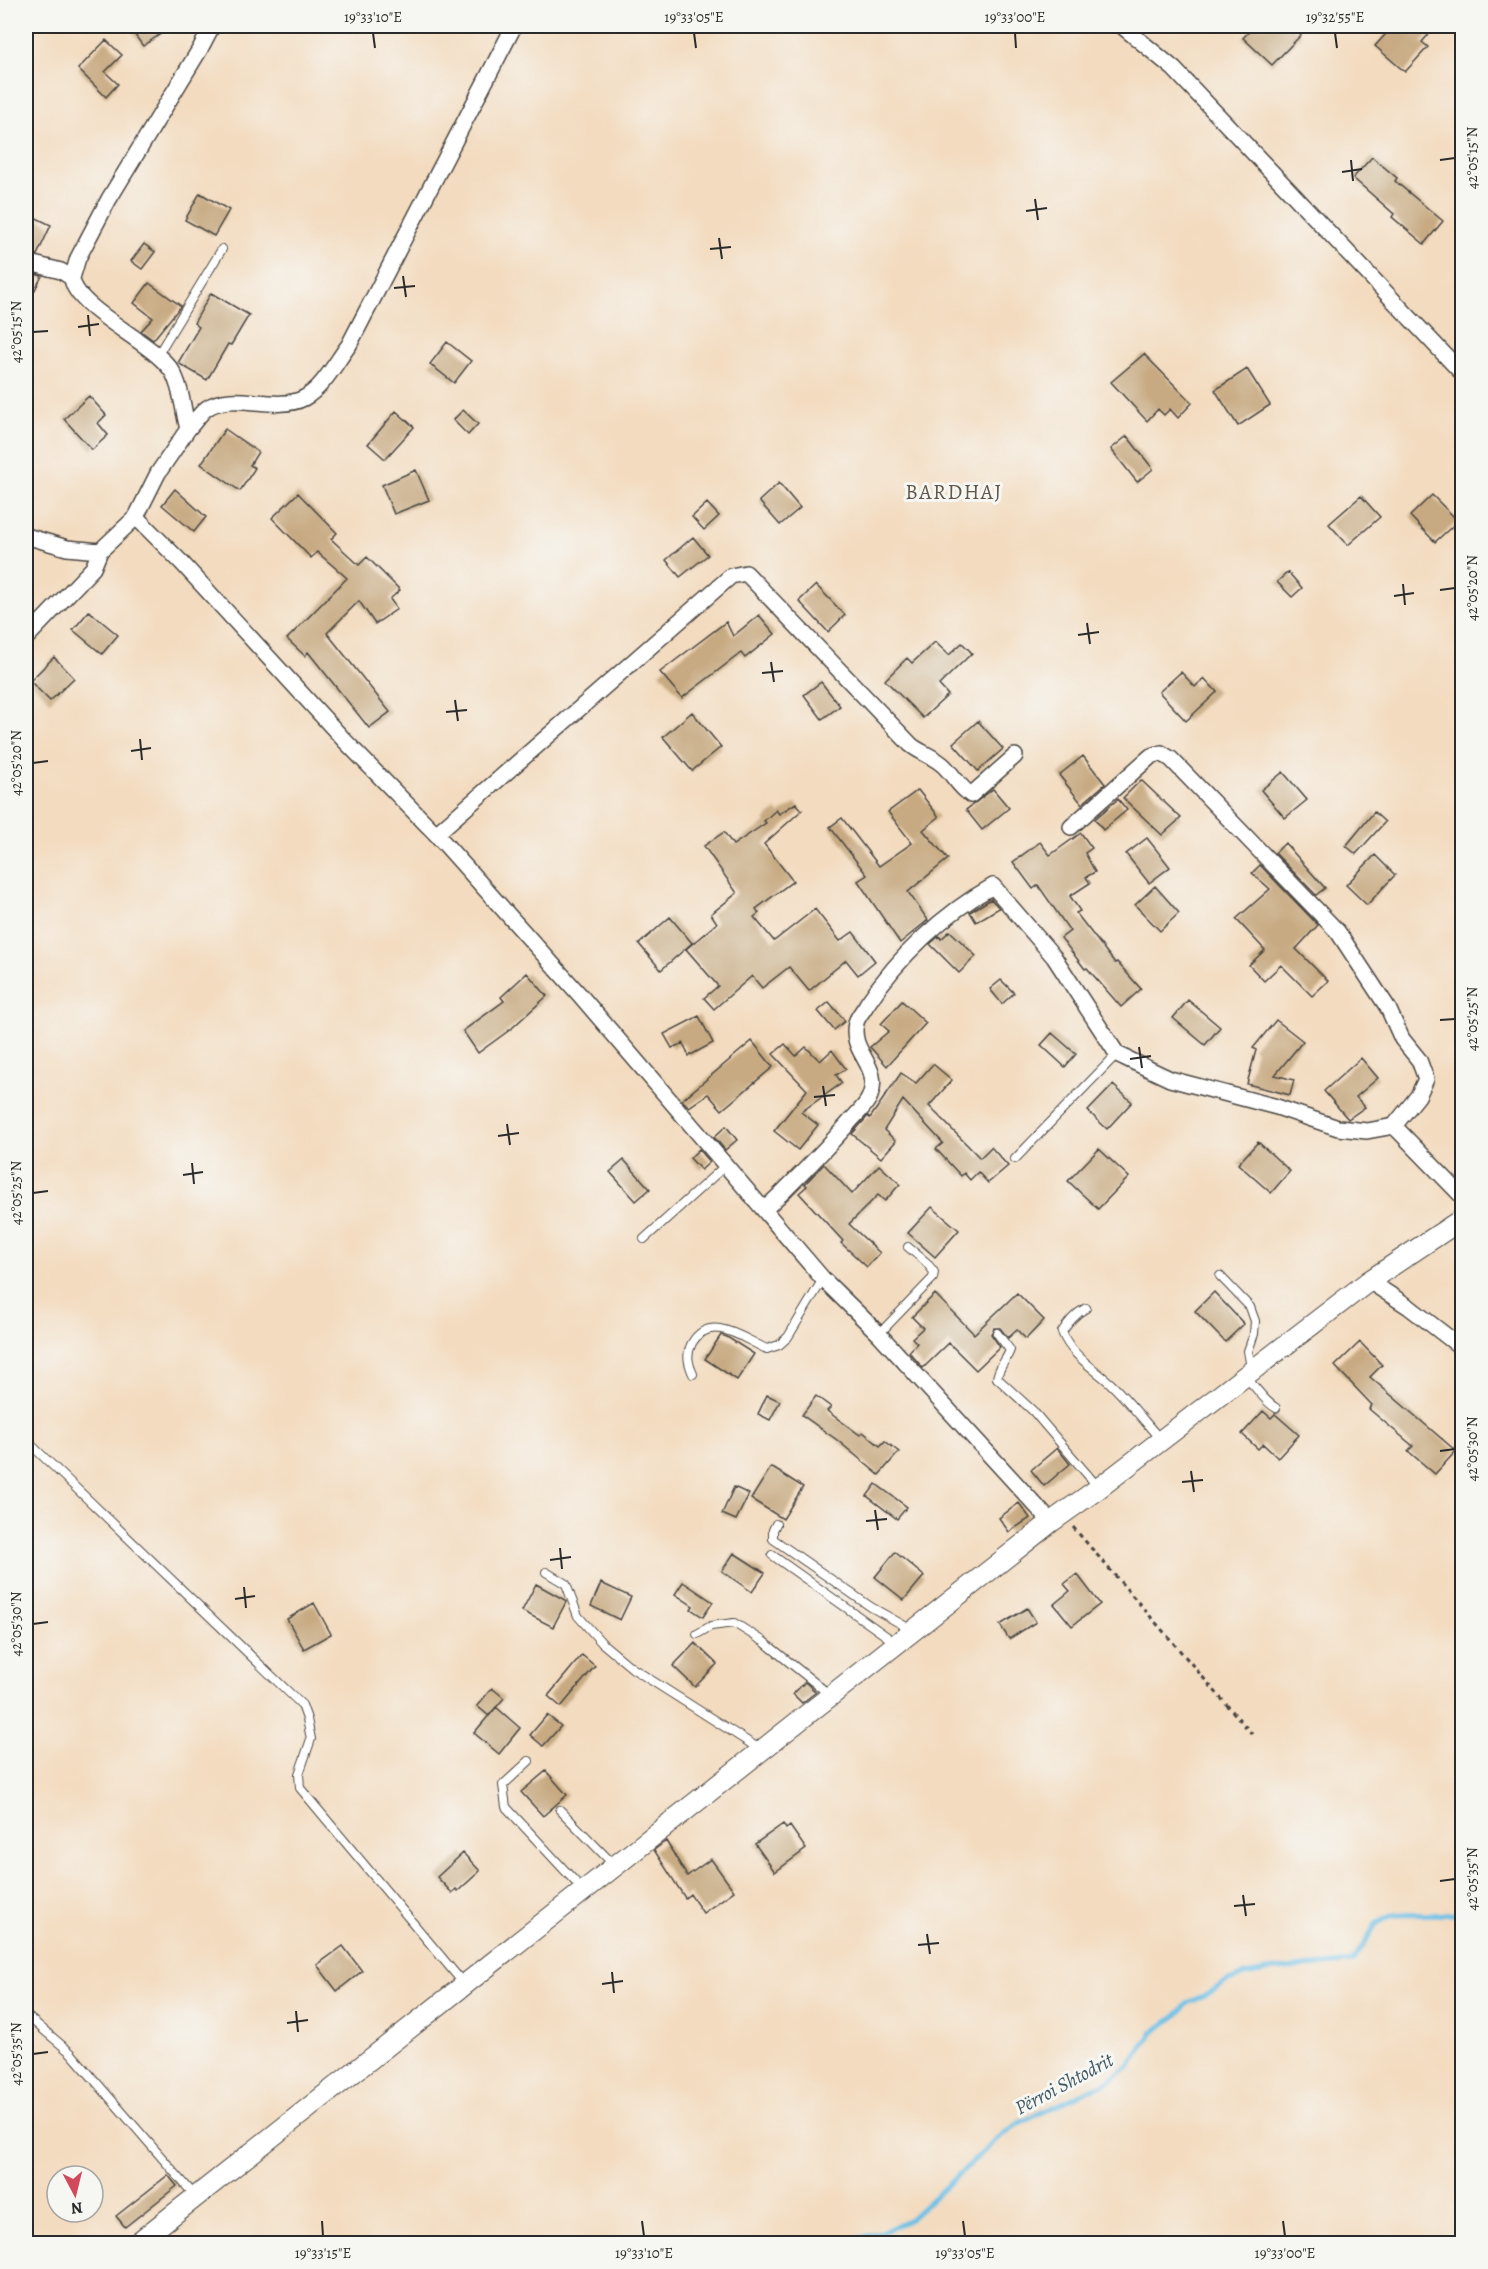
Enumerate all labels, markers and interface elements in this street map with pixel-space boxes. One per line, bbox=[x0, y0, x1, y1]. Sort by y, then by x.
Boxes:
text: 19°33'10"E bbox=[344, 7, 402, 27]
text: 19°33'05"E bbox=[664, 7, 724, 27]
text: 19°33'00"E bbox=[985, 7, 1045, 27]
text: 19°32'55"E bbox=[1306, 7, 1364, 27]
text: 42°05'15"N bbox=[1462, 127, 1482, 189]
text: 42°05'15"N bbox=[6, 301, 26, 363]
district label: BARDHAJ bbox=[905, 478, 1003, 506]
text: 42°05'20"N bbox=[1462, 555, 1482, 621]
text: 42°05'20"N bbox=[6, 730, 26, 796]
text: 42°05'25"N bbox=[1462, 987, 1482, 1051]
text: 42°05'25"N bbox=[6, 1161, 26, 1225]
text: 42°05'30"N bbox=[1462, 1416, 1482, 1482]
text: 42°05'30"N bbox=[6, 1591, 26, 1657]
text: 42°05'35"N bbox=[1462, 1847, 1482, 1911]
text: 42°05'35"N bbox=[6, 2022, 26, 2086]
water label: Përroi Shtodrit bbox=[1010, 2046, 1119, 2121]
north arrow bbox=[45, 2164, 105, 2224]
text: N bbox=[69, 2196, 84, 2220]
text: 19°33'15"E bbox=[295, 2243, 351, 2263]
text: 19°33'10"E bbox=[615, 2243, 673, 2263]
text: 19°33'05"E bbox=[935, 2243, 995, 2263]
text: 19°33'00"E bbox=[1255, 2243, 1315, 2263]

